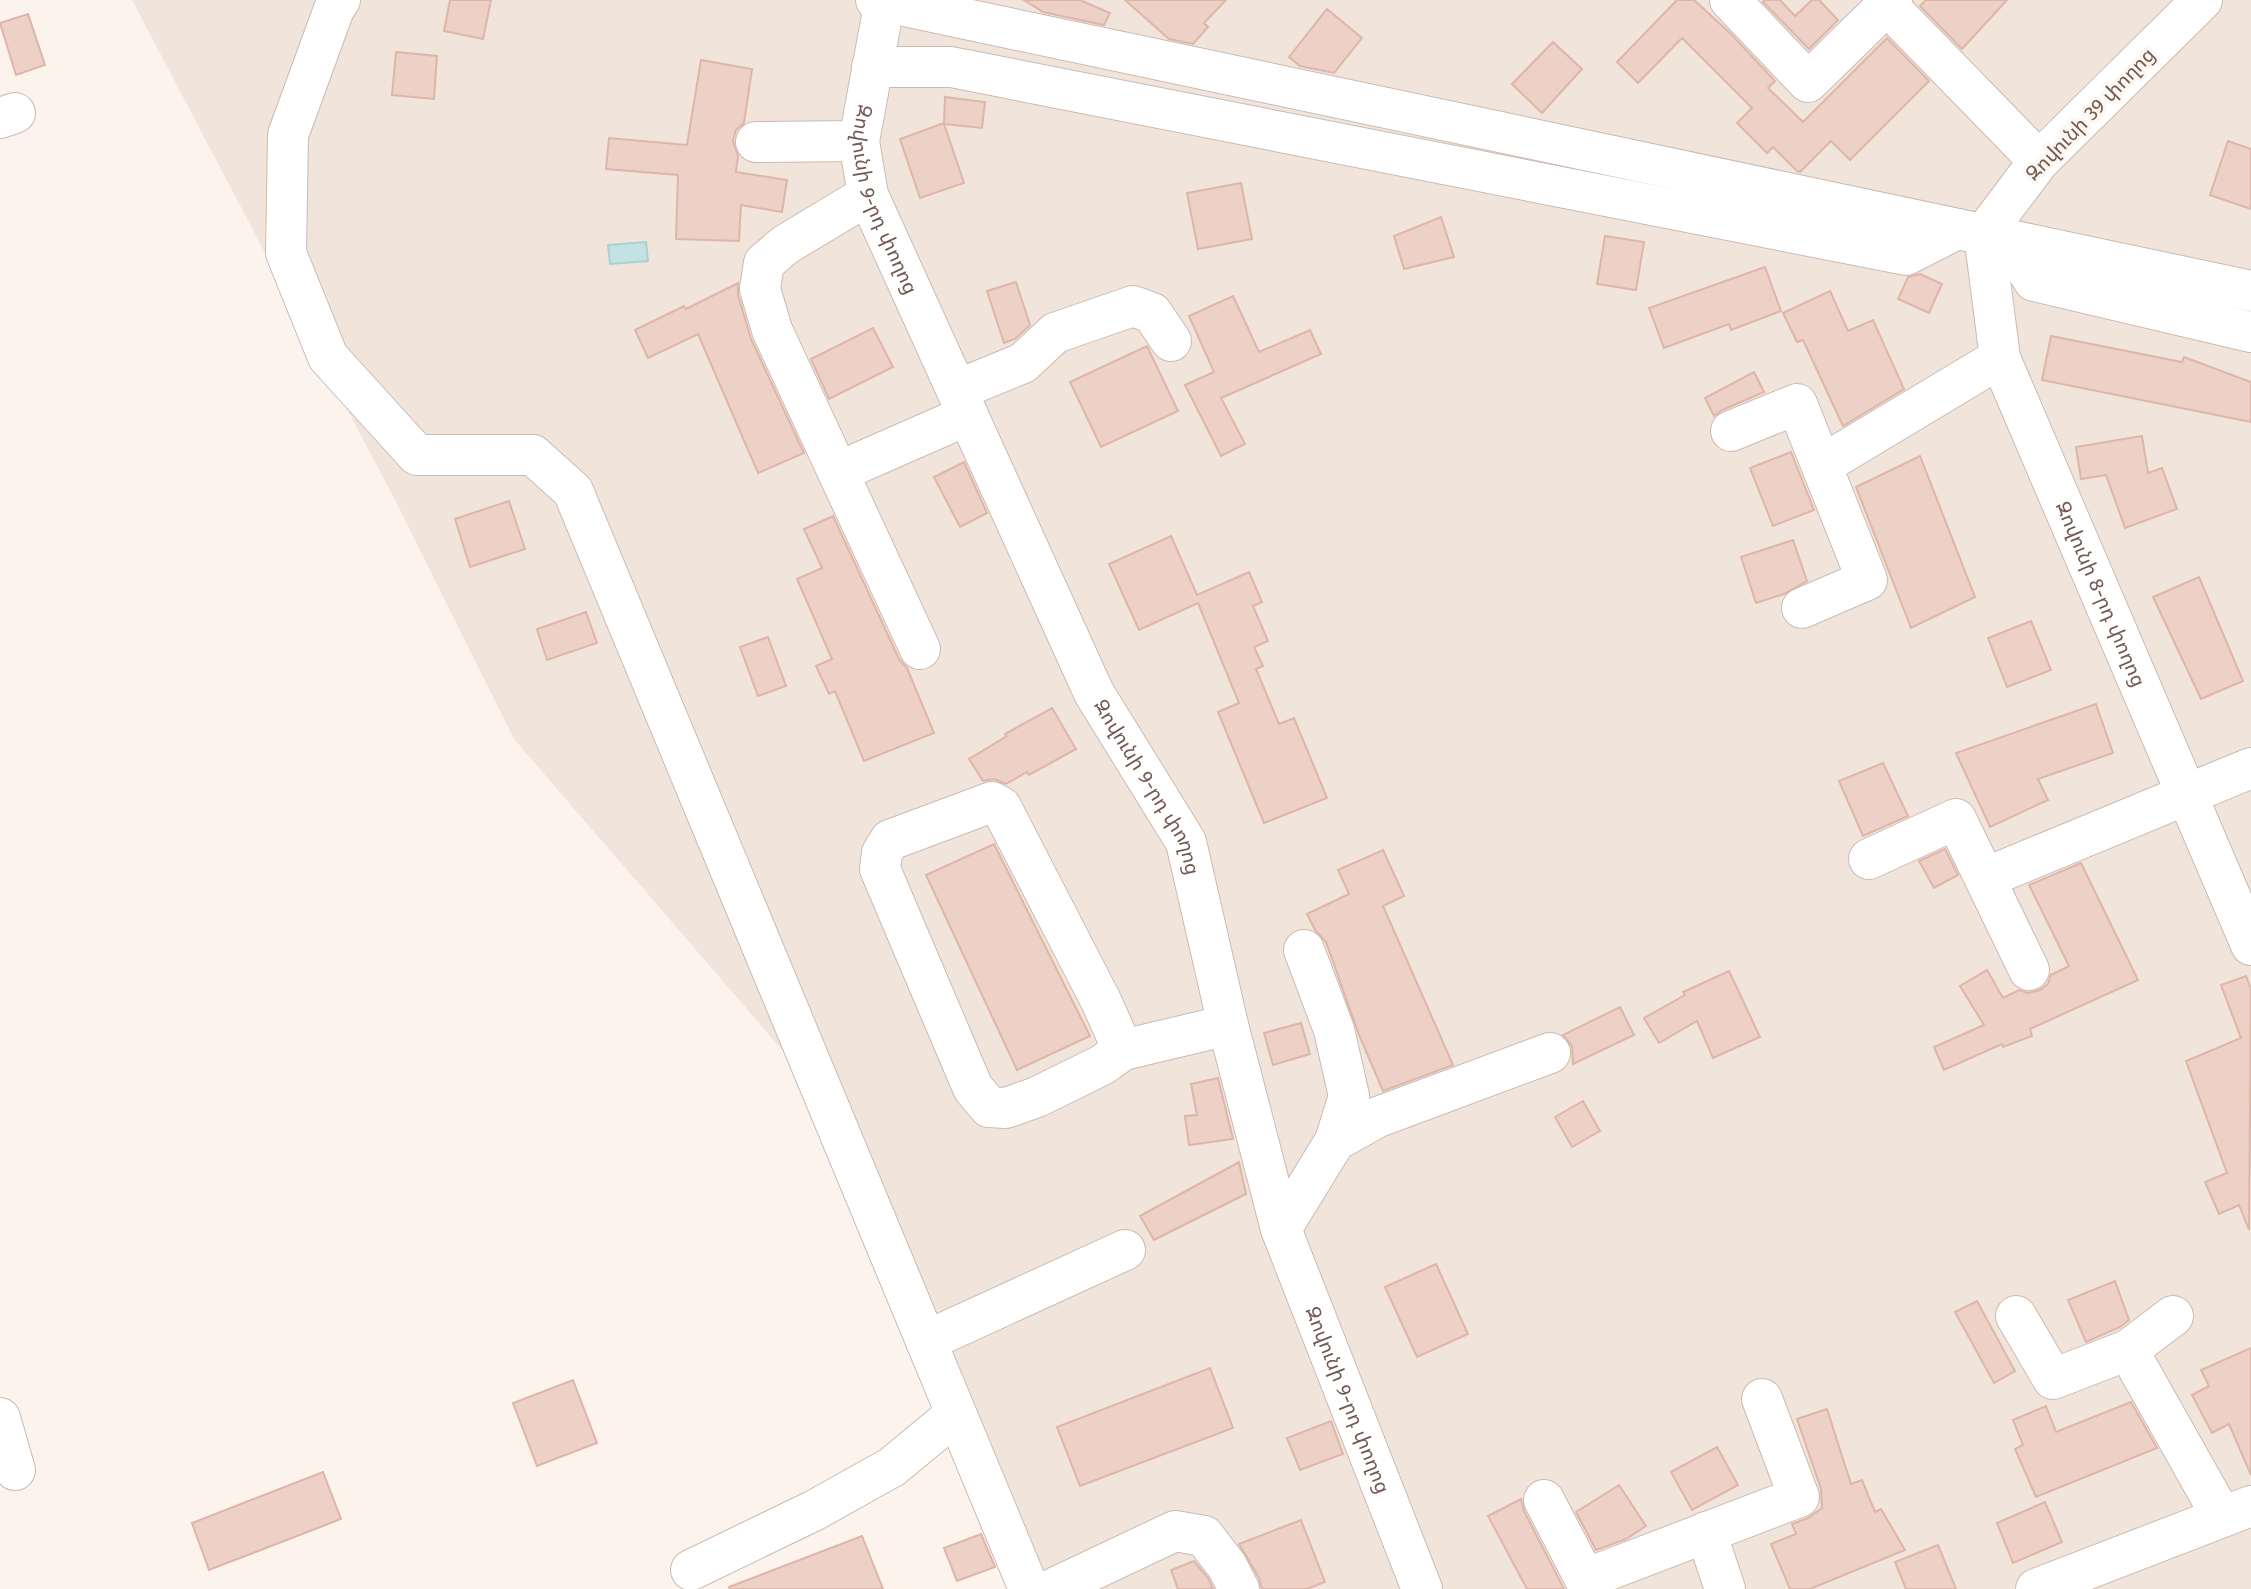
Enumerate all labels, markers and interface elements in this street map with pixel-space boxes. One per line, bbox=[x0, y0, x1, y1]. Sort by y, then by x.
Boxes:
street label: Զովունի 39 փողոց bbox=[2020, 42, 2160, 186]
street label: Զովունի 9-րդ փողոց bbox=[847, 103, 923, 298]
street label: Զովունի 8-րդ փողոց bbox=[2051, 497, 2151, 690]
street label: Զովունի 9-րդ փողոց bbox=[1089, 695, 1205, 877]
street label: Զովունի 9-րդ փողոց bbox=[1300, 1303, 1395, 1497]

